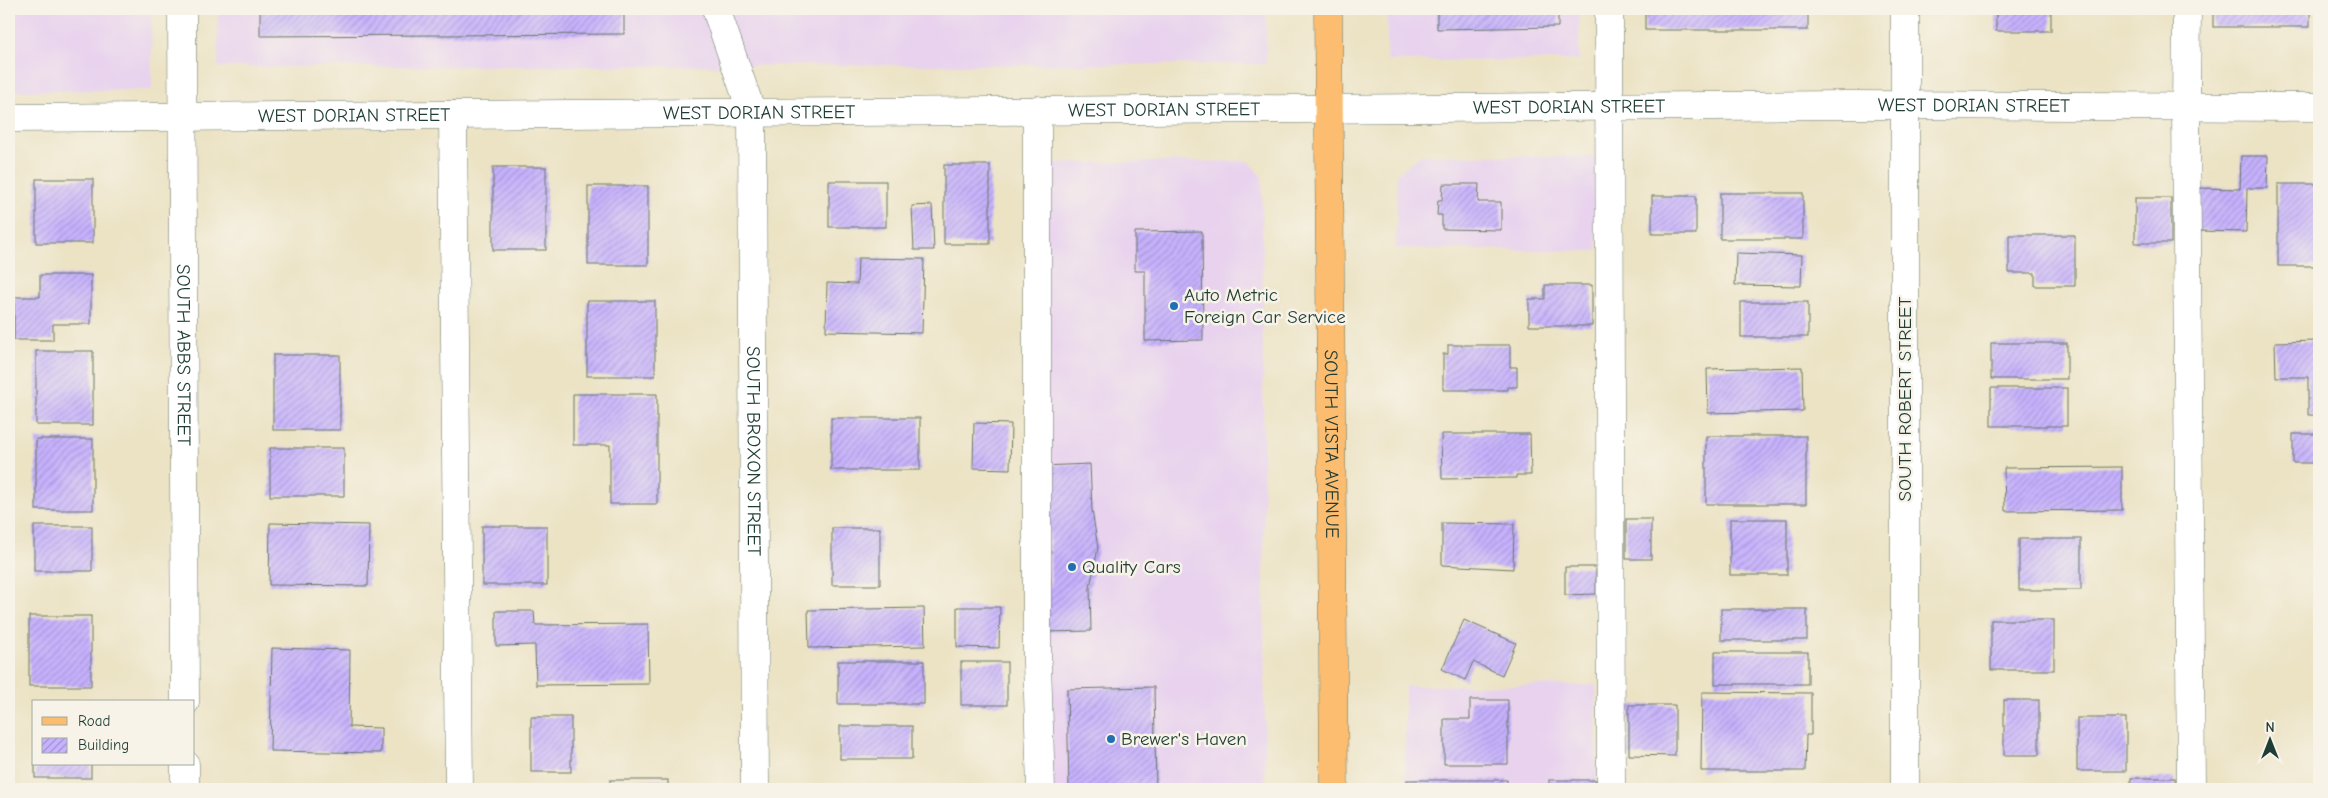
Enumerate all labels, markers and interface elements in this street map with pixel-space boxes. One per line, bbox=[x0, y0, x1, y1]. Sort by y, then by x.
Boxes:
street label: WEST DORIAN STREET bbox=[1878, 94, 2070, 117]
street label: WEST DORIAN STREET bbox=[1473, 95, 1665, 119]
street label: WEST DORIAN STREET bbox=[1068, 98, 1260, 122]
street label: WEST DORIAN STREET bbox=[663, 101, 855, 124]
street label: WEST DORIAN STREET bbox=[258, 104, 450, 127]
street label: SOUTH ABBS STREET bbox=[172, 264, 195, 446]
place label: Auto Metric Foreign Car Service bbox=[1184, 284, 1346, 328]
street label: SOUTH ROBERT STREET bbox=[1894, 297, 1916, 501]
marker: Auto Metric Foreign Car Service bbox=[1168, 300, 1180, 312]
street label: SOUTH BROXON STREET bbox=[742, 346, 765, 556]
street label: SOUTH VISTA AVENUE bbox=[1320, 350, 1343, 538]
place label: Quality Cars bbox=[1082, 556, 1181, 578]
marker: Quality Cars bbox=[1066, 561, 1078, 573]
legend bbox=[32, 700, 195, 766]
text: Road bbox=[78, 712, 110, 730]
north arrow bbox=[2246, 716, 2296, 766]
text: N bbox=[2265, 719, 2275, 736]
place label: Brewer's Haven bbox=[1121, 728, 1247, 750]
marker: Brewer's Haven bbox=[1105, 733, 1117, 745]
text: Building bbox=[78, 736, 129, 754]

